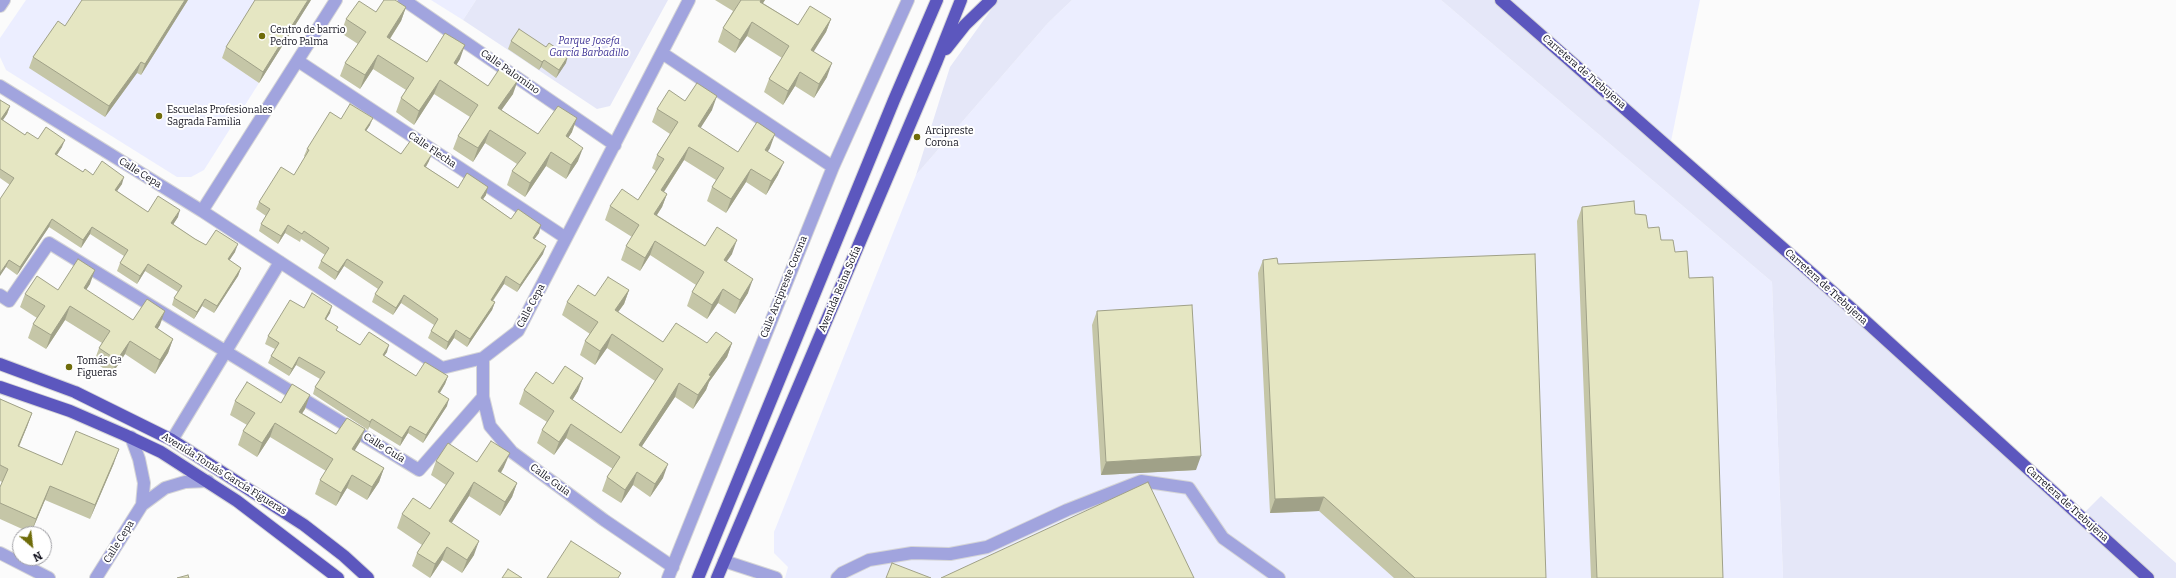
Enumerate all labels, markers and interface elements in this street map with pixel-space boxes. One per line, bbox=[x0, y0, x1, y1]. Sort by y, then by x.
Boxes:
place label: Centro de barrio Pedro Palma bbox=[270, 24, 345, 48]
marker: Centro de barrio Pedro Palma bbox=[257, 31, 267, 41]
street label: Carretera de Trebujena bbox=[1540, 32, 1628, 112]
park label: Parque Josefa García Barbadillo bbox=[549, 35, 629, 58]
street label: Calle Palomino bbox=[478, 47, 542, 97]
place label: Escuelas Profesionales Sagrada Familia bbox=[167, 104, 273, 128]
marker: Escuelas Profesionales Sagrada Familia bbox=[154, 111, 164, 121]
place label: Arcipreste Corona bbox=[925, 125, 973, 148]
street label: Calle Flecha bbox=[406, 130, 458, 170]
marker: Arcipreste Corona bbox=[912, 132, 922, 142]
street label: Calle Cepa bbox=[116, 155, 164, 191]
street label: Calle Arcipreste Corona bbox=[758, 234, 810, 340]
street label: Avenida Reina Sofía bbox=[817, 244, 863, 334]
street label: Carretera de Trebujena bbox=[1782, 247, 1870, 327]
street label: Calle Cepa bbox=[514, 282, 548, 330]
place label: Tomás Gª Figueras bbox=[77, 355, 122, 378]
marker: Tomás Gª Figueras bbox=[64, 362, 74, 372]
street label: Avenida Tomás García Figueras bbox=[159, 431, 289, 517]
street label: Calle Guía bbox=[361, 431, 407, 465]
street label: Calle Guia bbox=[528, 461, 572, 499]
street label: Carretera de Trebujena bbox=[2023, 464, 2111, 544]
street label: Calle Cepa bbox=[101, 518, 137, 566]
north arrow bbox=[12, 526, 52, 566]
text: N bbox=[31, 548, 44, 564]

